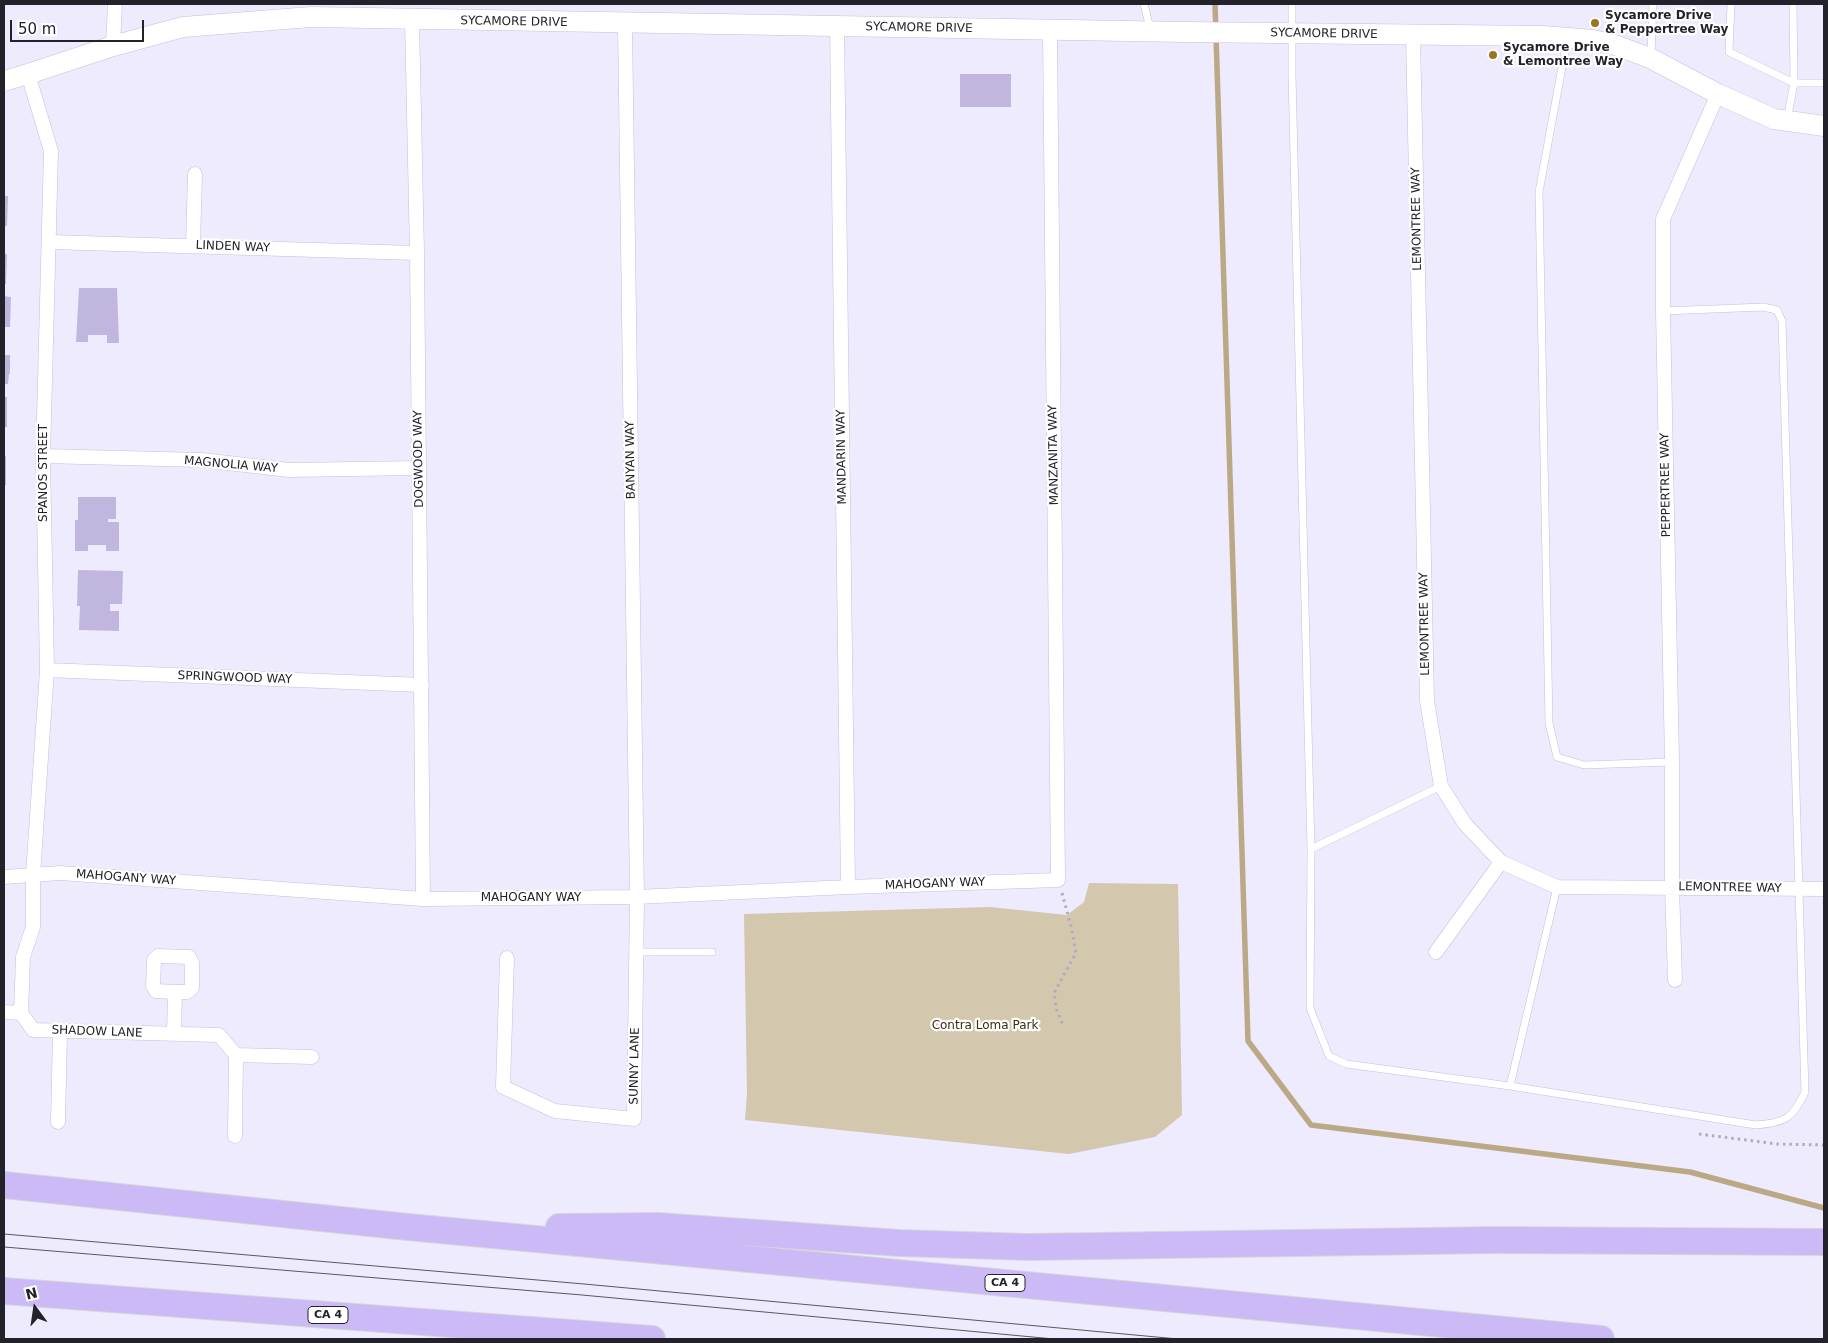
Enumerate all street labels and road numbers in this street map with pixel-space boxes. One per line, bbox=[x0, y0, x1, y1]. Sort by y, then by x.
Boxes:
street label: SYCAMORE DRIVE bbox=[460, 14, 568, 30]
street label: SYCAMORE DRIVE bbox=[865, 20, 973, 36]
street label: SYCAMORE DRIVE bbox=[1270, 26, 1378, 42]
street label: LEMONTREE WAY bbox=[1409, 167, 1425, 271]
street label: LINDEN WAY bbox=[195, 239, 271, 255]
street label: MANZANITA WAY bbox=[1046, 405, 1062, 505]
street label: MANDARIN WAY bbox=[834, 409, 850, 505]
street label: DOGWOOD WAY bbox=[411, 410, 427, 508]
street label: BANYAN WAY bbox=[623, 421, 639, 499]
street label: SPANOS STREET bbox=[37, 424, 51, 522]
street label: PEPPERTREE WAY bbox=[1658, 432, 1674, 538]
street label: MAGNOLIA WAY bbox=[183, 454, 279, 476]
street label: LEMONTREE WAY bbox=[1417, 572, 1433, 676]
street label: SPRINGWOOD WAY bbox=[177, 669, 293, 687]
street label: MAHOGANY WAY bbox=[75, 867, 177, 889]
street label: MAHOGANY WAY bbox=[885, 875, 985, 893]
street label: LEMONTREE WAY bbox=[1678, 880, 1782, 896]
street label: MAHOGANY WAY bbox=[481, 891, 581, 905]
street label: SHADOW LANE bbox=[51, 1023, 143, 1041]
street label: SUNNY LANE bbox=[627, 1027, 643, 1105]
road number: CA 4 bbox=[985, 1275, 1025, 1292]
road number: CA 4 bbox=[308, 1306, 348, 1324]

